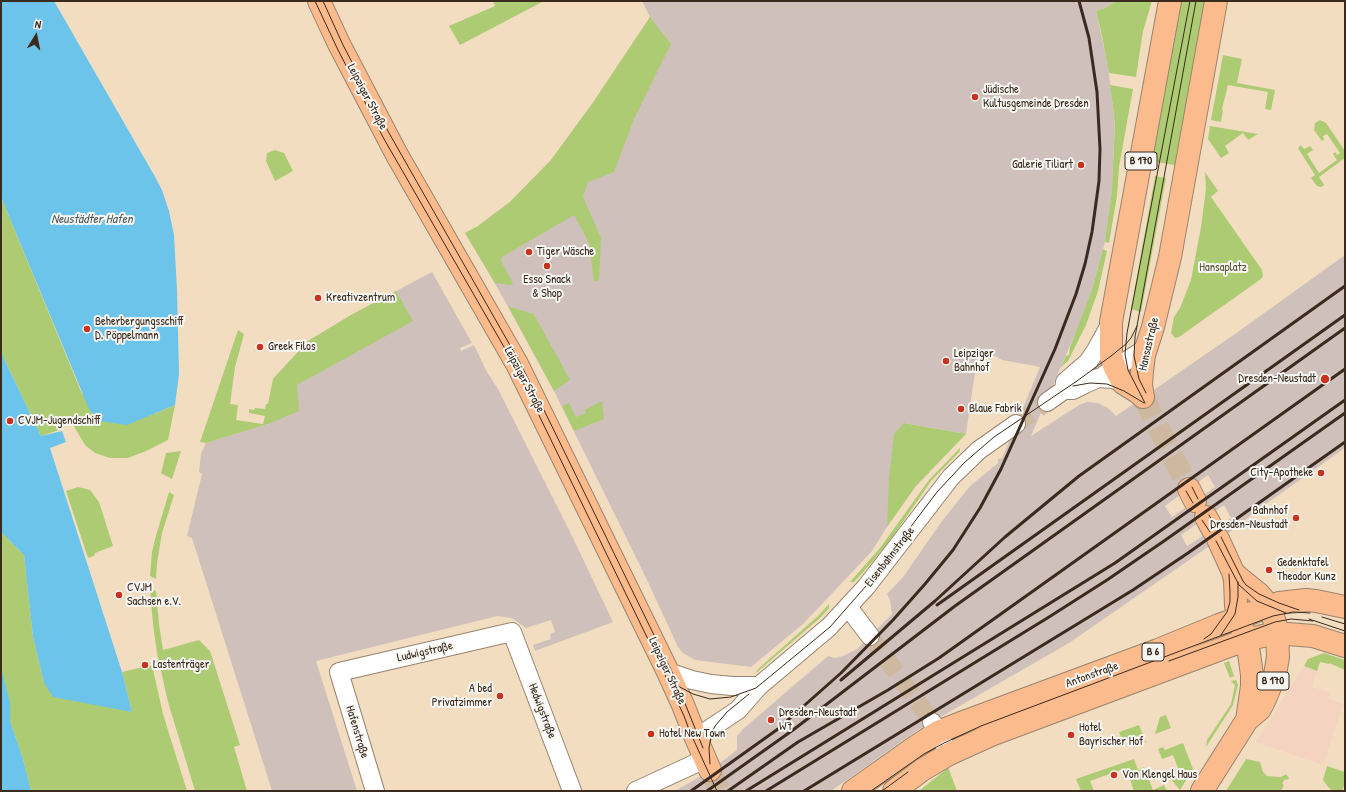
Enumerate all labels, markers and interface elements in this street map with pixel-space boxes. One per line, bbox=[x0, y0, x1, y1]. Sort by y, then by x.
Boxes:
north arrow bbox=[16, 16, 56, 56]
text: N bbox=[34, 17, 42, 32]
street label: Leipziger Straße bbox=[344, 62, 390, 132]
place label: Jüdische Kultusgemeinde Dresden bbox=[983, 83, 1089, 111]
marker: Jüdische Kultusgemeinde Dresden bbox=[970, 92, 980, 102]
road number: B 170 bbox=[1125, 152, 1157, 170]
place label: Galerie Tiliart bbox=[1012, 158, 1073, 172]
marker: Galerie Tiliart bbox=[1076, 160, 1086, 170]
water label: Neustädter Hafen bbox=[51, 212, 133, 228]
place label: Tiger Wäsche bbox=[537, 245, 594, 259]
marker: Tiger Wäsche bbox=[524, 247, 534, 257]
marker: Esso Snack & Shop bbox=[542, 261, 552, 271]
park label: Hansaplatz bbox=[1199, 261, 1247, 275]
place label: Esso Snack & Shop bbox=[523, 273, 571, 301]
place label: Kreativzentrum bbox=[326, 291, 395, 305]
marker: Kreativzentrum bbox=[313, 293, 323, 303]
place label: Beherbergungsschiff D. Pöppelmann bbox=[95, 315, 183, 343]
street label: Hansastraße bbox=[1136, 316, 1162, 372]
marker: Beherbergungsschiff D. Pöppelmann bbox=[82, 324, 92, 334]
place label: Greek Filos bbox=[268, 340, 316, 354]
marker: Greek Filos bbox=[255, 342, 265, 352]
street label: Leipziger Straße bbox=[501, 345, 547, 415]
place label: Leipziger Bahnhof bbox=[954, 347, 994, 375]
marker: Leipziger Bahnhof bbox=[941, 356, 951, 366]
place label: Dresden-Neustadt bbox=[1238, 372, 1316, 386]
marker: Dresden-Neustadt bbox=[1319, 373, 1331, 385]
place label: Blaue Fabrik bbox=[969, 402, 1022, 416]
marker: Blaue Fabrik bbox=[956, 404, 966, 414]
place label: CVJM-Jugendschiff bbox=[18, 414, 101, 428]
marker: CVJM-Jugendschiff bbox=[5, 416, 15, 426]
place label: City-Apotheke bbox=[1250, 466, 1313, 480]
marker: City-Apotheke bbox=[1316, 468, 1326, 478]
place label: Bahnhof Dresden-Neustadt bbox=[1210, 504, 1288, 532]
marker: Bahnhof Dresden-Neustadt bbox=[1291, 513, 1301, 523]
street label: Eisenbahnstraße bbox=[862, 524, 918, 590]
place label: Gedenktafel Theodor Kunz bbox=[1277, 556, 1336, 584]
marker: Gedenktafel Theodor Kunz bbox=[1264, 565, 1274, 575]
place label: CVJM Sachsen e.V. bbox=[127, 581, 181, 609]
marker: CVJM Sachsen e.V. bbox=[114, 590, 124, 600]
street label: Leipziger Straße bbox=[645, 635, 689, 707]
street label: Ludwigstraße bbox=[396, 639, 454, 665]
road number: B 6 bbox=[1142, 643, 1164, 661]
place label: Lastenträger bbox=[153, 658, 209, 672]
street label: Antonstraße bbox=[1064, 659, 1120, 691]
marker: Lastenträger bbox=[140, 660, 150, 670]
road number: B 170 bbox=[1257, 672, 1289, 690]
street label: Hedwigstraße bbox=[525, 681, 559, 741]
place label: A bed Privatzimmer bbox=[432, 682, 492, 710]
marker: A bed Privatzimmer bbox=[495, 691, 505, 701]
street label: Hafenstraße bbox=[342, 704, 372, 760]
place label: Dresden-Neustadt W7 bbox=[779, 706, 857, 734]
marker: Dresden-Neustadt W7 bbox=[766, 715, 776, 725]
place label: Hotel Bayrischer Hof bbox=[1079, 721, 1143, 749]
place label: Hotel New Town bbox=[659, 727, 725, 741]
marker: Hotel New Town bbox=[646, 729, 656, 739]
marker: Hotel Bayrischer Hof bbox=[1066, 730, 1076, 740]
place label: Von Klengel Haus bbox=[1122, 768, 1197, 782]
marker: Von Klengel Haus bbox=[1109, 770, 1119, 780]

